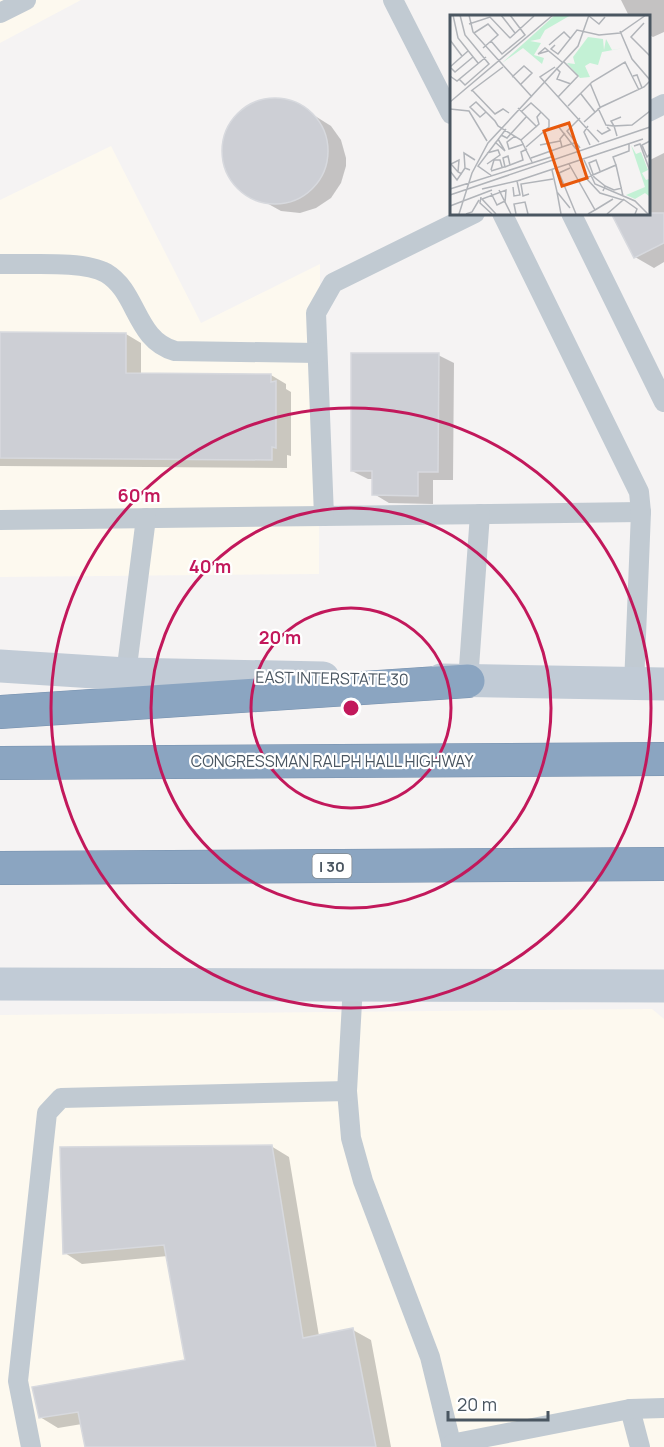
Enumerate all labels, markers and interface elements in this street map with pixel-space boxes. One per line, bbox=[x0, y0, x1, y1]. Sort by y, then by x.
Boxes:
inset map bbox=[450, 15, 649, 214]
text: 60 m bbox=[118, 483, 160, 507]
text: 40 m bbox=[189, 554, 231, 578]
text: 20 m bbox=[259, 625, 301, 649]
street label: EAST INTERSTATE 30 bbox=[255, 666, 409, 690]
centre of rings bbox=[341, 698, 361, 718]
street label: CONGRESSMAN RALPH HALL HIGHWAY bbox=[191, 750, 473, 772]
road number: I 30 bbox=[312, 854, 352, 878]
scale bar bbox=[448, 1384, 548, 1422]
text: 20 m bbox=[457, 1392, 497, 1416]

